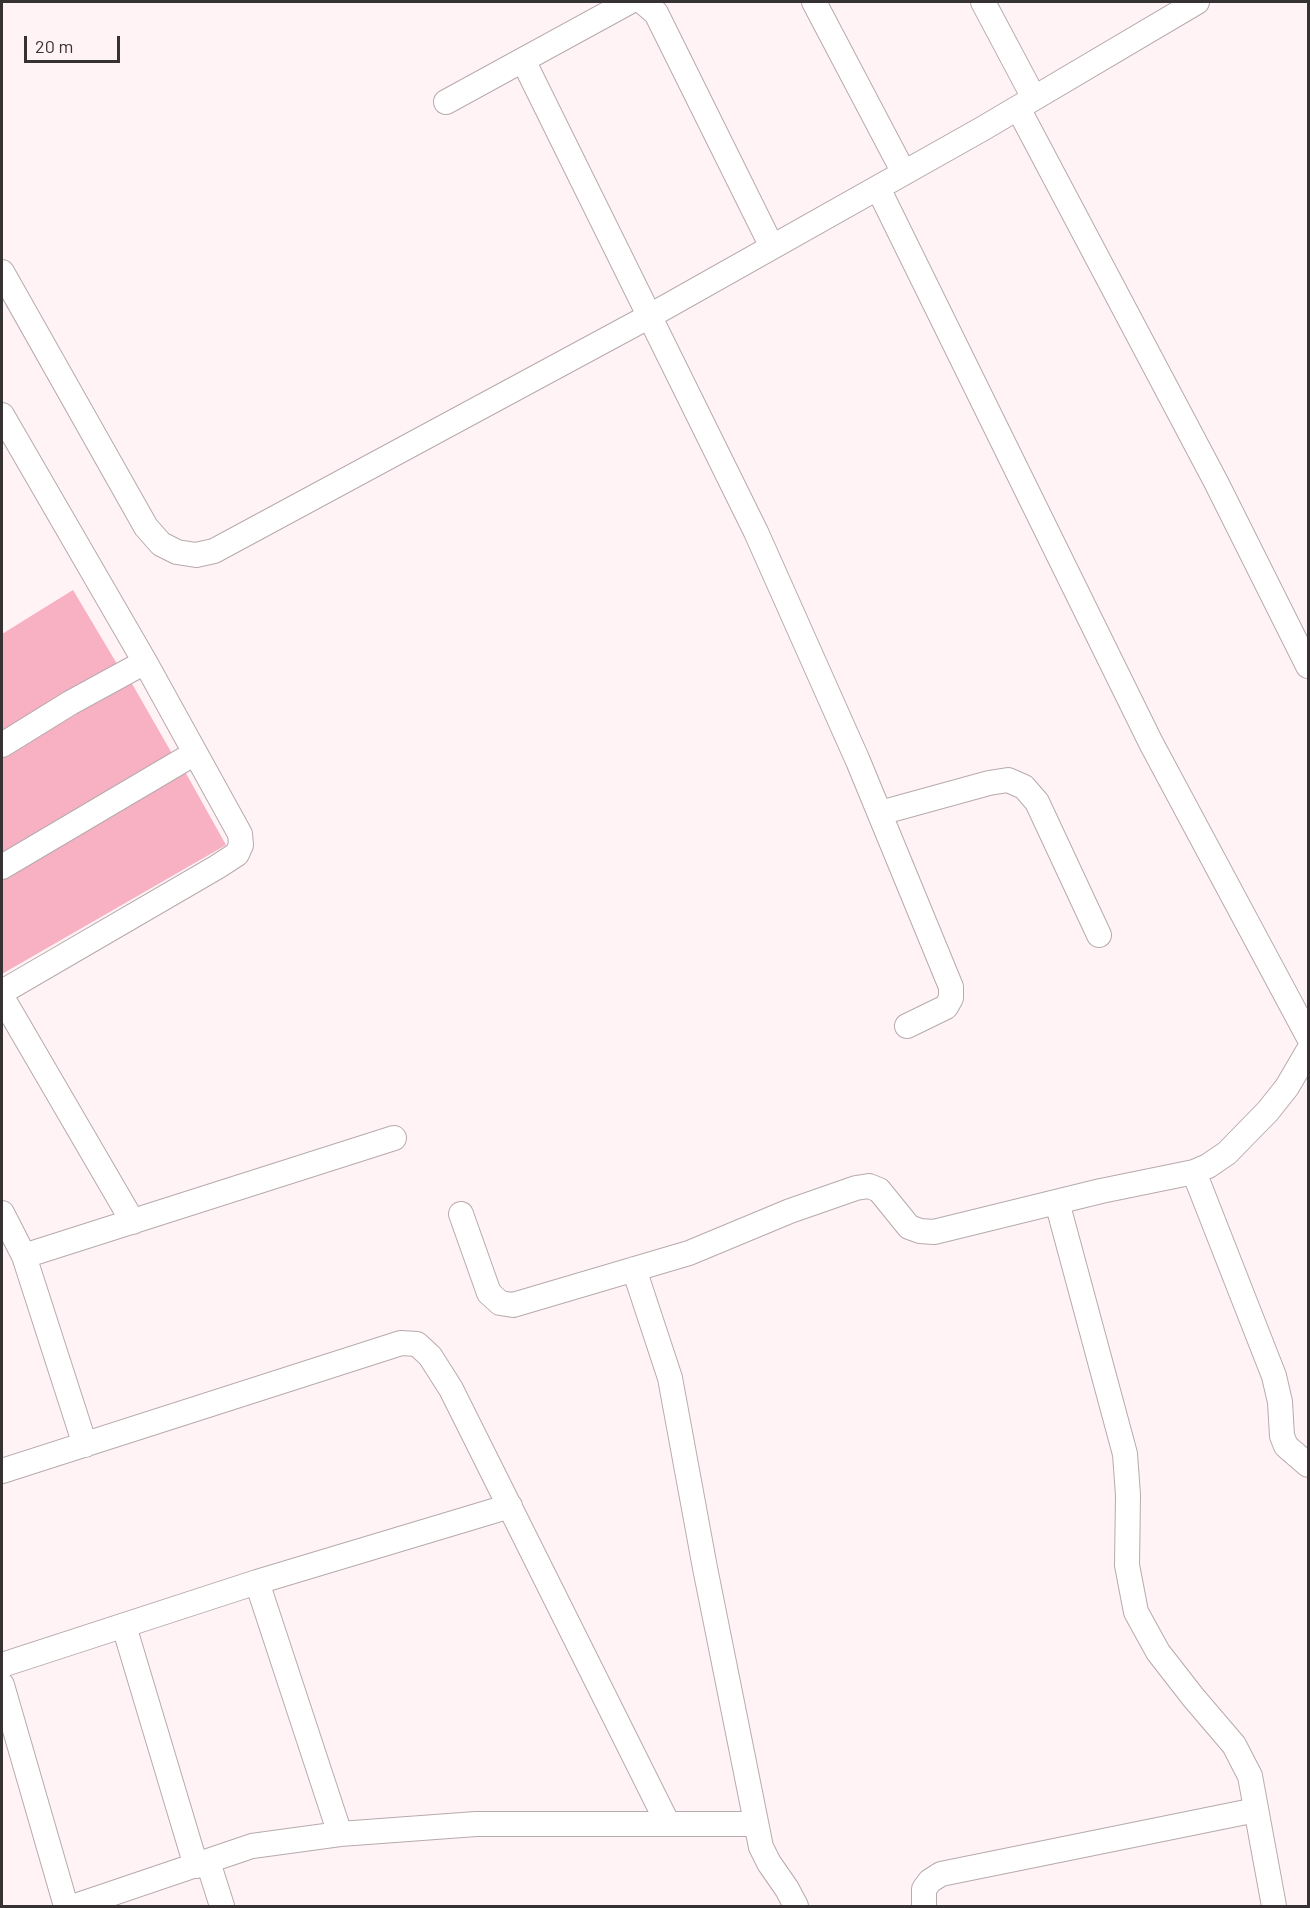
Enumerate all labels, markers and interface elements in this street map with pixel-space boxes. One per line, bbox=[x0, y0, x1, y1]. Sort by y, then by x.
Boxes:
scale bar bbox=[27, 24, 123, 62]
text: 20 m bbox=[35, 35, 73, 57]

